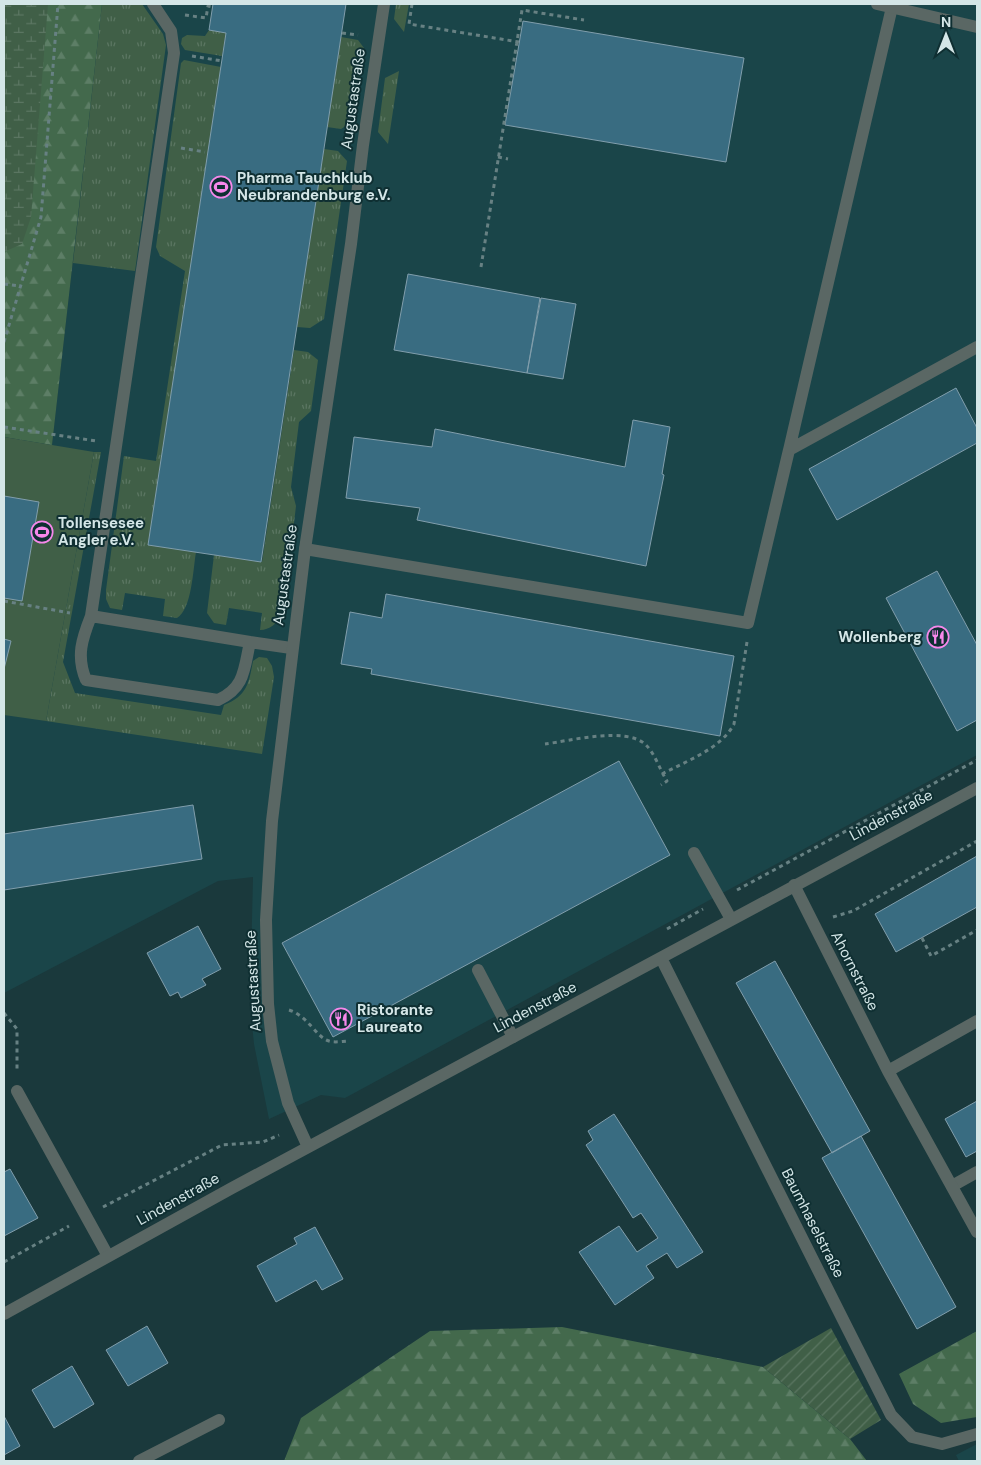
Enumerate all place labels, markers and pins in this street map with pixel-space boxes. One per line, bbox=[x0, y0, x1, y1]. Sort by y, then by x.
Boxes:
place label: Pharma Tauchklub Neubrandenburg e.V. bbox=[237, 168, 391, 205]
sports icon: Pharma Tauchklub Neubrandenburg e.V. bbox=[209, 175, 233, 199]
place label: Tollensesee Angler e.V. bbox=[58, 513, 144, 550]
sports icon: Tollensesee Angler e.V. bbox=[30, 520, 54, 544]
restaurant icon: Wollenberg bbox=[926, 625, 950, 649]
place label: Wollenberg bbox=[838, 627, 922, 647]
place label: Ristorante Laureato bbox=[357, 1000, 433, 1037]
restaurant icon: Ristorante Laureato bbox=[329, 1007, 353, 1031]

